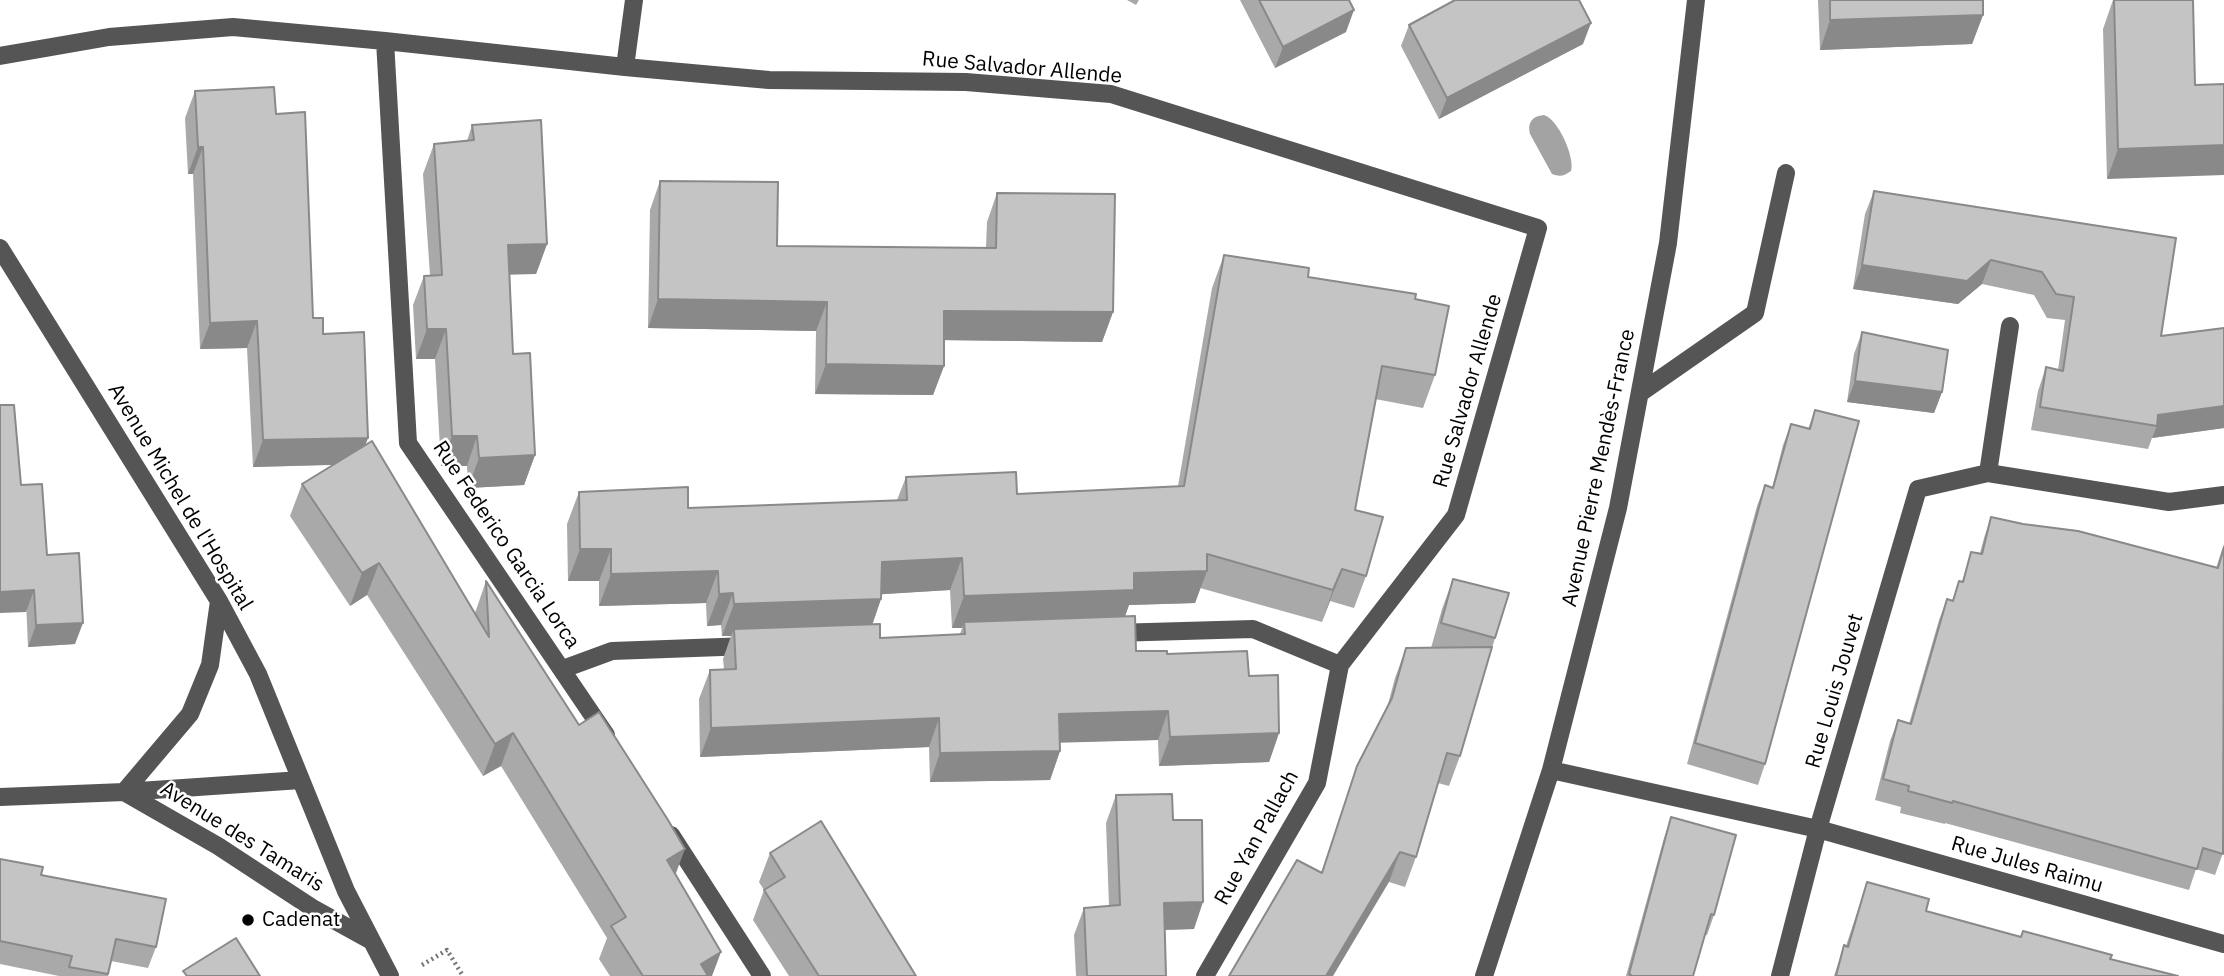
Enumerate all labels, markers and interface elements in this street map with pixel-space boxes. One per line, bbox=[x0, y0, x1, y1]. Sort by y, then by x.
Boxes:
street label: Rue Salvador Allende bbox=[921, 47, 1123, 89]
street label: Rue Salvador Allende bbox=[1428, 291, 1508, 491]
street label: Avenue Pierre Mendès-France bbox=[1557, 327, 1641, 609]
street label: Avenue Michel de l'Hospital bbox=[102, 379, 258, 615]
street label: Rue Federico Garcia Lorca bbox=[427, 436, 585, 654]
street label: Rue Louis Jouvet bbox=[1801, 611, 1869, 771]
street label: Rue Yan Pallach bbox=[1210, 766, 1304, 910]
street label: Avenue des Tamaris bbox=[155, 776, 329, 898]
street label: Rue Jules Raimu bbox=[1948, 831, 2106, 899]
place label: Cadenat bbox=[262, 907, 340, 933]
marker: Cadenat bbox=[240, 912, 256, 928]

